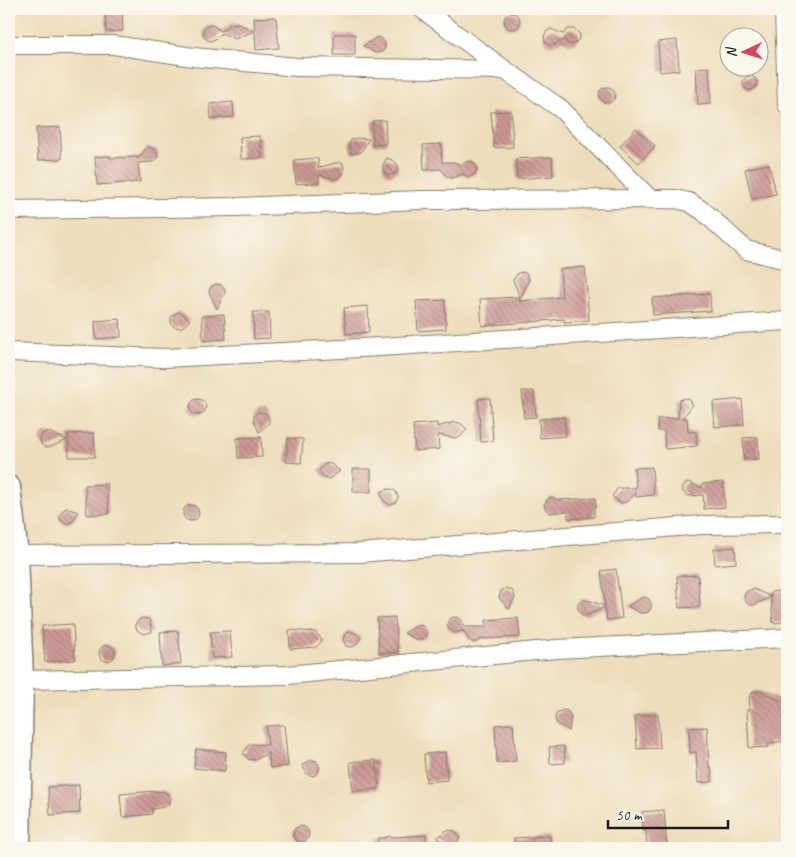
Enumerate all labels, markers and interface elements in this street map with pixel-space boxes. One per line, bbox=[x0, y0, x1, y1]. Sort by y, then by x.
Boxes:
north arrow bbox=[718, 28, 768, 78]
text: N bbox=[723, 46, 740, 58]
scale bar bbox=[608, 797, 728, 829]
text: 50 m bbox=[616, 806, 643, 825]

